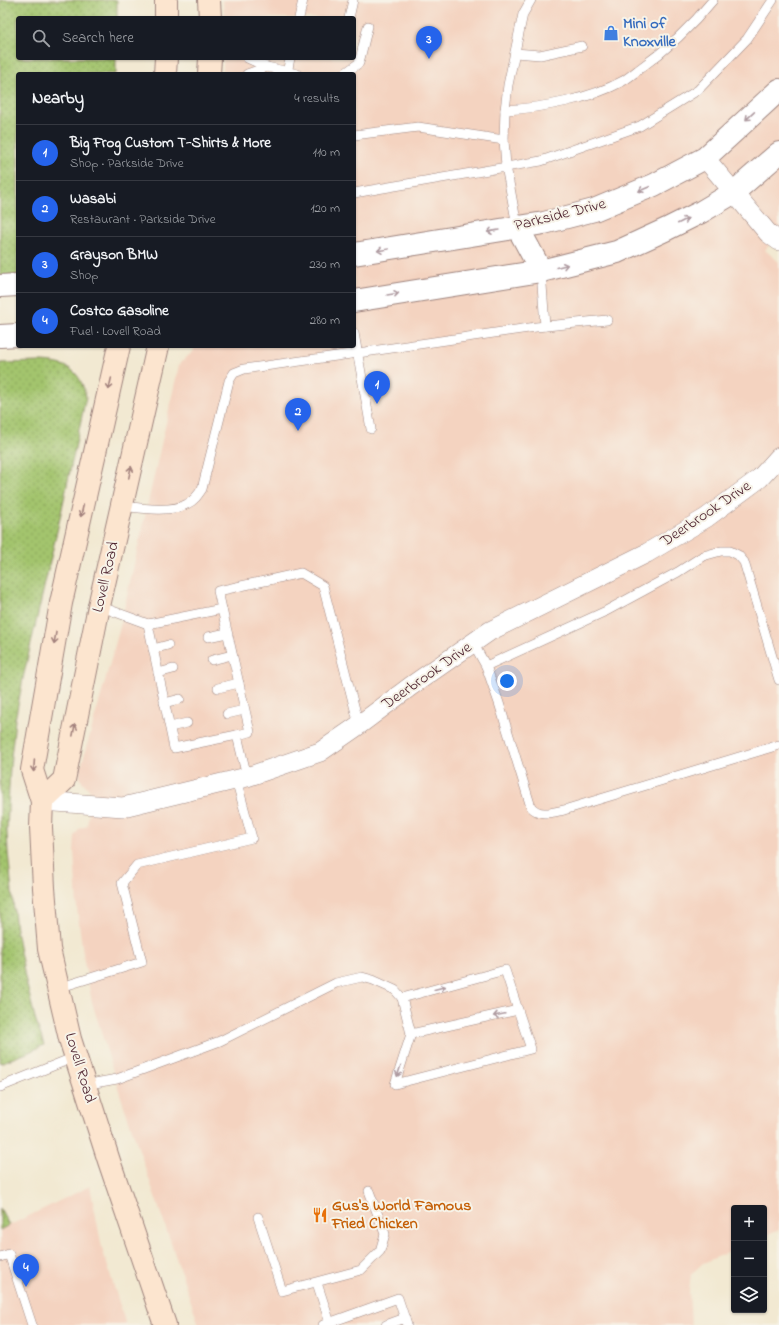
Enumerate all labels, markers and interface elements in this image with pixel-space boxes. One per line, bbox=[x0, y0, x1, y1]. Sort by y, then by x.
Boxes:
place label: Mini of Knoxville bbox=[623, 12, 677, 54]
search box bbox=[16, 16, 356, 60]
shop icon: Mini of Knoxville bbox=[602, 24, 620, 42]
pin: 3 bbox=[416, 26, 442, 59]
icon: search bbox=[30, 27, 52, 49]
text: Search here bbox=[62, 27, 134, 49]
text: Nearby bbox=[32, 86, 84, 111]
text: 4 results bbox=[294, 89, 340, 108]
one-way arrow bbox=[746, 111, 756, 120]
text: Big Frog Custom T-Shirts & More bbox=[70, 132, 271, 154]
text: 1 bbox=[43, 143, 47, 162]
text: 110 m bbox=[313, 143, 340, 162]
text: Shop · Parkside Drive bbox=[70, 154, 184, 173]
one-way arrow bbox=[639, 186, 651, 193]
text: Wasabi bbox=[70, 188, 116, 210]
street label: Parkside Drive bbox=[512, 192, 609, 238]
text: 2 bbox=[42, 199, 48, 218]
text: 120 m bbox=[310, 199, 340, 218]
text: Restaurant · Parkside Drive bbox=[70, 210, 215, 229]
one-way arrow bbox=[677, 217, 689, 224]
one-way arrow bbox=[487, 227, 500, 235]
text: Grayson BMW bbox=[70, 244, 158, 266]
one-way arrow bbox=[377, 246, 390, 254]
text: 3 bbox=[42, 255, 48, 274]
text: 230 m bbox=[309, 255, 340, 274]
one-way arrow bbox=[555, 261, 568, 269]
text: Shop bbox=[70, 266, 98, 285]
one-way arrow bbox=[386, 290, 399, 298]
text: Costco Gasoline bbox=[70, 300, 169, 322]
text: 4 bbox=[42, 311, 48, 330]
text: 280 m bbox=[310, 311, 340, 330]
text: Fuel · Lovell Road bbox=[70, 322, 161, 341]
pin: 1 bbox=[364, 371, 390, 404]
one-way arrow bbox=[106, 377, 114, 390]
pin: 2 bbox=[285, 398, 311, 431]
one-way arrow bbox=[126, 466, 134, 479]
street label: Deerbrook Drive bbox=[655, 474, 757, 554]
one-way arrow bbox=[77, 504, 85, 517]
street label: Lovell Road bbox=[86, 539, 126, 615]
one-way arrow bbox=[51, 631, 59, 644]
street label: Deerbrook Drive bbox=[376, 636, 478, 717]
your location bbox=[497, 671, 517, 691]
one-way arrow bbox=[70, 724, 78, 737]
one-way arrow bbox=[30, 759, 37, 772]
one-way arrow bbox=[433, 983, 446, 991]
one-way arrow bbox=[493, 1011, 506, 1019]
street label: Lovell Road bbox=[58, 1030, 102, 1106]
one-way arrow bbox=[395, 1065, 403, 1077]
place label: Gus's World Famous Fried Chicken bbox=[331, 1194, 471, 1236]
map controls bbox=[731, 1205, 767, 1313]
button: + bbox=[731, 1205, 767, 1241]
restaurant icon: Gus's World Famous Fried Chicken bbox=[311, 1206, 329, 1224]
button: − bbox=[731, 1241, 767, 1277]
pin: 4 bbox=[13, 1254, 39, 1287]
button: layers bbox=[731, 1277, 767, 1313]

